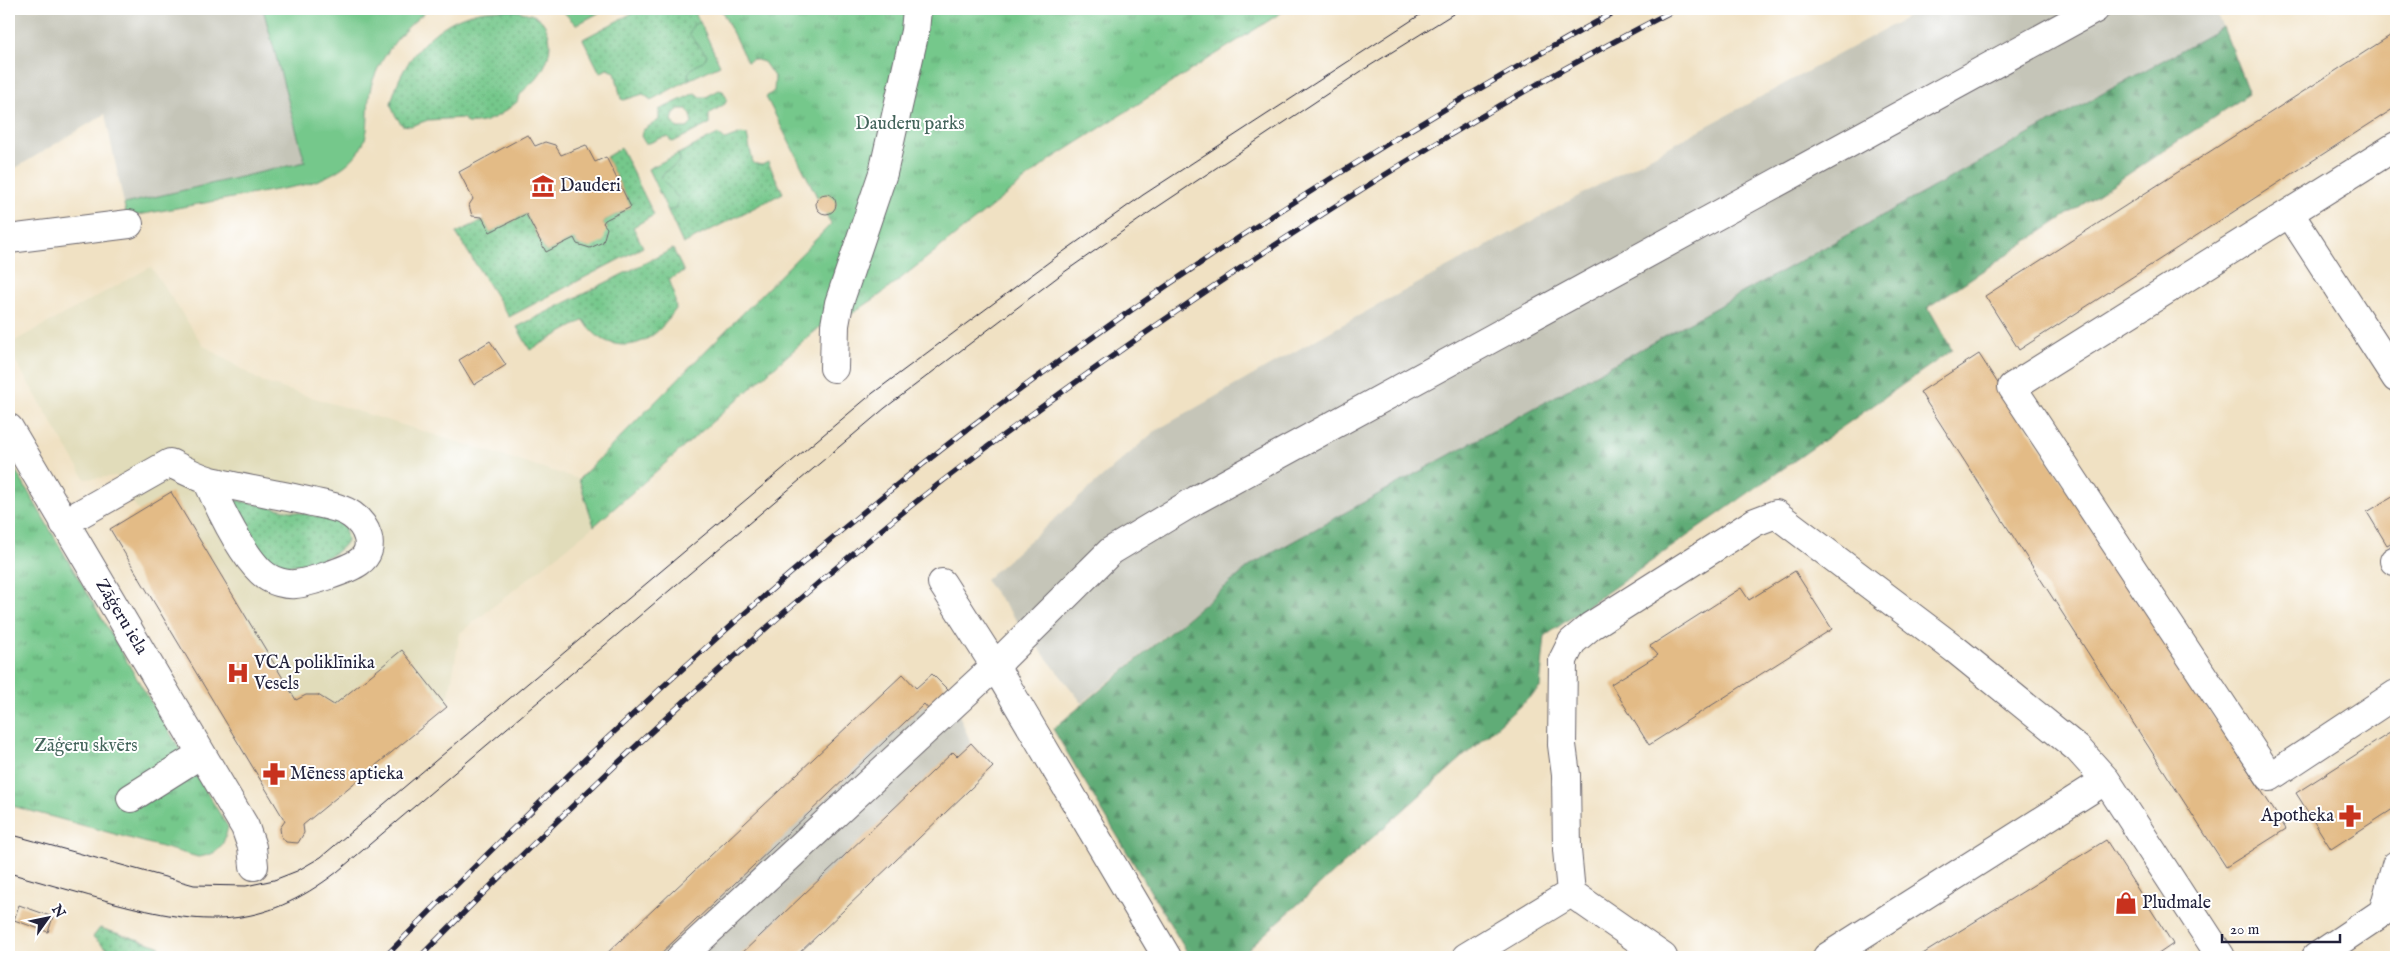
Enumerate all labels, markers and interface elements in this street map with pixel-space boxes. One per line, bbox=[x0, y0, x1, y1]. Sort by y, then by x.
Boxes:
park label: Dauderu parks bbox=[855, 113, 965, 136]
museum icon: Dauderi bbox=[530, 173, 556, 199]
place label: Dauderi bbox=[560, 175, 621, 198]
street label: Zāģeru iela bbox=[90, 575, 153, 659]
place label: VCA poliklīnika Vesels bbox=[253, 652, 375, 696]
hospital icon: VCA poliklīnika Vesels bbox=[225, 660, 251, 686]
park label: Zāģeru skvērs bbox=[34, 735, 138, 758]
pharmacy icon: Mēness aptieka bbox=[261, 761, 287, 787]
place label: Mēness aptieka bbox=[290, 763, 404, 786]
pharmacy icon: Apotheka bbox=[2337, 803, 2363, 829]
place label: Apotheka bbox=[2260, 805, 2334, 828]
shop icon: Pludmale bbox=[2113, 890, 2139, 916]
place label: Pludmale bbox=[2142, 892, 2211, 915]
north arrow bbox=[22, 894, 72, 944]
text: N bbox=[47, 901, 69, 921]
scale bar bbox=[2222, 911, 2340, 943]
text: 20 m bbox=[2230, 920, 2260, 939]

